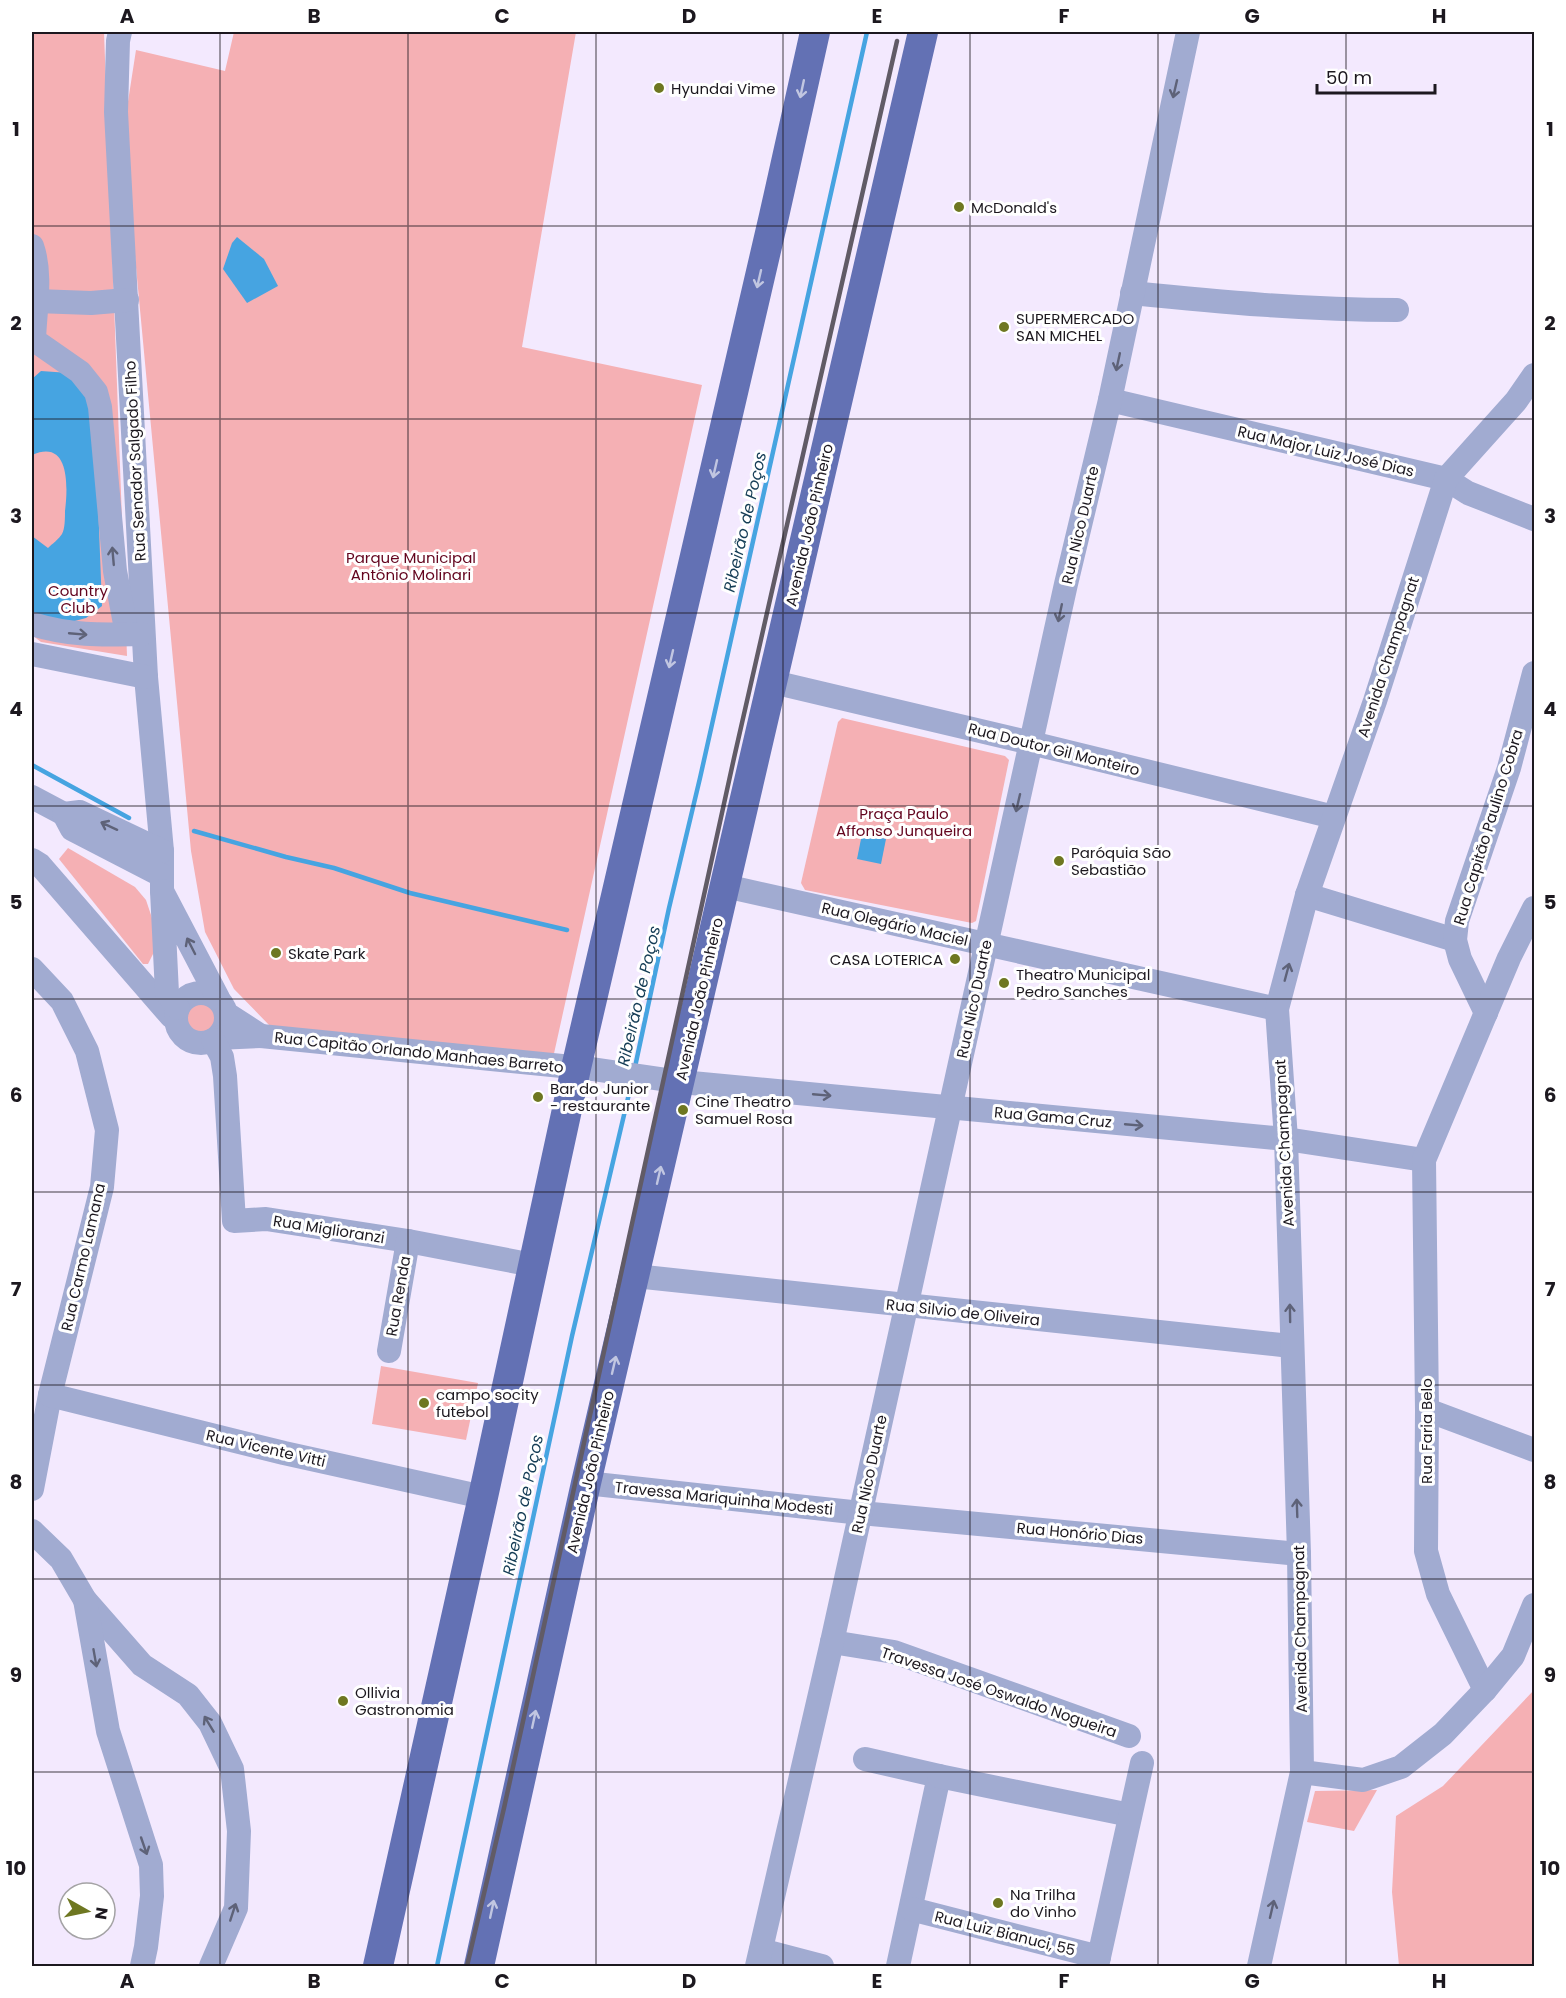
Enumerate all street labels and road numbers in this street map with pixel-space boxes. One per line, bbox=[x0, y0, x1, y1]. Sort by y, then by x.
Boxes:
street label: Rua Senador Salgado Filho bbox=[119, 360, 151, 562]
street label: Rua Major Luiz José Dias bbox=[1236, 420, 1416, 482]
street label: Avenida João Pinheiro bbox=[780, 442, 838, 608]
street label: Rua Nico Duarte bbox=[1056, 464, 1104, 586]
street label: Avenida Champagnat bbox=[1352, 574, 1424, 740]
street label: Rua Doutor Gil Monteiro bbox=[966, 718, 1142, 780]
street label: Rua Capitão Paulino Cobra bbox=[1448, 727, 1528, 927]
street label: Rua Olegário Maciel bbox=[820, 897, 970, 951]
street label: Avenida João Pinheiro bbox=[670, 916, 728, 1082]
street label: Rua Nico Duarte bbox=[951, 938, 997, 1060]
street label: Rua Capitão Orlando Manhaes Barreto bbox=[273, 1026, 565, 1078]
street label: Avenida Champagnat bbox=[1269, 1059, 1299, 1227]
street label: Rua Gama Cruz bbox=[993, 1101, 1113, 1133]
street label: Rua Carmo Lamana bbox=[56, 1181, 110, 1333]
street label: Rua Miglioranzi bbox=[272, 1210, 386, 1248]
street label: Rua Renda bbox=[381, 1254, 415, 1338]
street label: Rua Silvio de Oliveira bbox=[885, 1293, 1041, 1331]
street label: Rua Faria Belo bbox=[1416, 1378, 1437, 1484]
street label: Avenida João Pinheiro bbox=[561, 1389, 619, 1555]
street label: Rua Nico Duarte bbox=[846, 1413, 892, 1535]
street label: Rua Vicente Vitti bbox=[204, 1424, 328, 1472]
street label: Travessa Mariquinha Modesti bbox=[614, 1476, 834, 1520]
street label: Rua Honório Dias bbox=[1016, 1517, 1144, 1549]
street label: Avenida Champagnat bbox=[1288, 1545, 1312, 1713]
street label: Travessa José Oswaldo Nogueira bbox=[878, 1642, 1120, 1742]
street label: Rua Luiz Bianuci, 55 bbox=[932, 1905, 1078, 1961]

